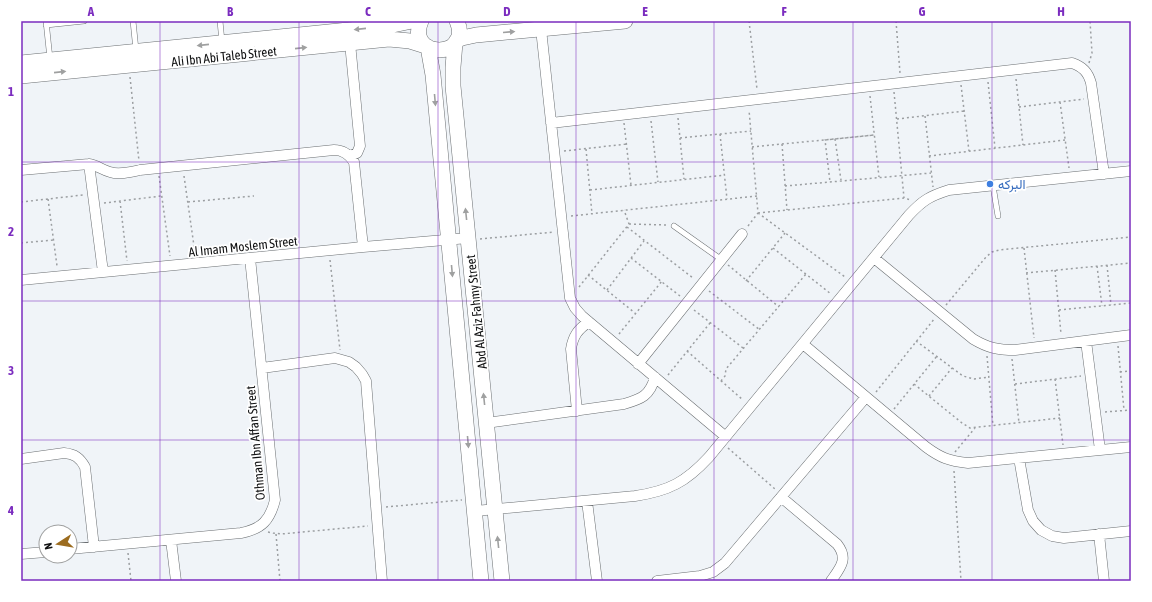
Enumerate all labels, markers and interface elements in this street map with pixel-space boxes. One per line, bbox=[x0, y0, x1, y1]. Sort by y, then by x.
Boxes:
text: A bbox=[87, 4, 95, 19]
text: B bbox=[227, 4, 234, 19]
text: C bbox=[365, 4, 371, 19]
text: D bbox=[503, 4, 511, 19]
text: E bbox=[642, 4, 648, 19]
text: F bbox=[781, 4, 787, 19]
text: G bbox=[919, 4, 926, 19]
text: H bbox=[1057, 4, 1065, 19]
one-way arrow bbox=[354, 25, 366, 32]
one-way arrow bbox=[503, 29, 515, 35]
one-way arrow bbox=[197, 41, 209, 48]
street label: Ali Ibn Abi Taleb Street bbox=[171, 43, 278, 69]
one-way arrow bbox=[295, 45, 307, 51]
one-way arrow bbox=[54, 69, 66, 75]
text: 1 bbox=[8, 84, 14, 99]
one-way arrow bbox=[432, 94, 438, 106]
place label: البركه bbox=[998, 177, 1026, 193]
marker: البركه bbox=[985, 179, 995, 189]
one-way arrow bbox=[463, 208, 469, 220]
text: 2 bbox=[8, 224, 14, 239]
street label: Al Imam Moslem Street bbox=[188, 233, 299, 260]
street label: Abd Al Aziz Fahmy Street bbox=[463, 254, 490, 370]
one-way arrow bbox=[448, 265, 455, 277]
text: 3 bbox=[8, 363, 14, 378]
street label: Othman Ibn Affan Street bbox=[243, 385, 268, 501]
one-way arrow bbox=[481, 393, 487, 405]
one-way arrow bbox=[465, 436, 471, 448]
text: 4 bbox=[7, 503, 14, 518]
north arrow bbox=[38, 524, 78, 564]
one-way arrow bbox=[495, 536, 501, 548]
text: N bbox=[42, 542, 55, 551]

